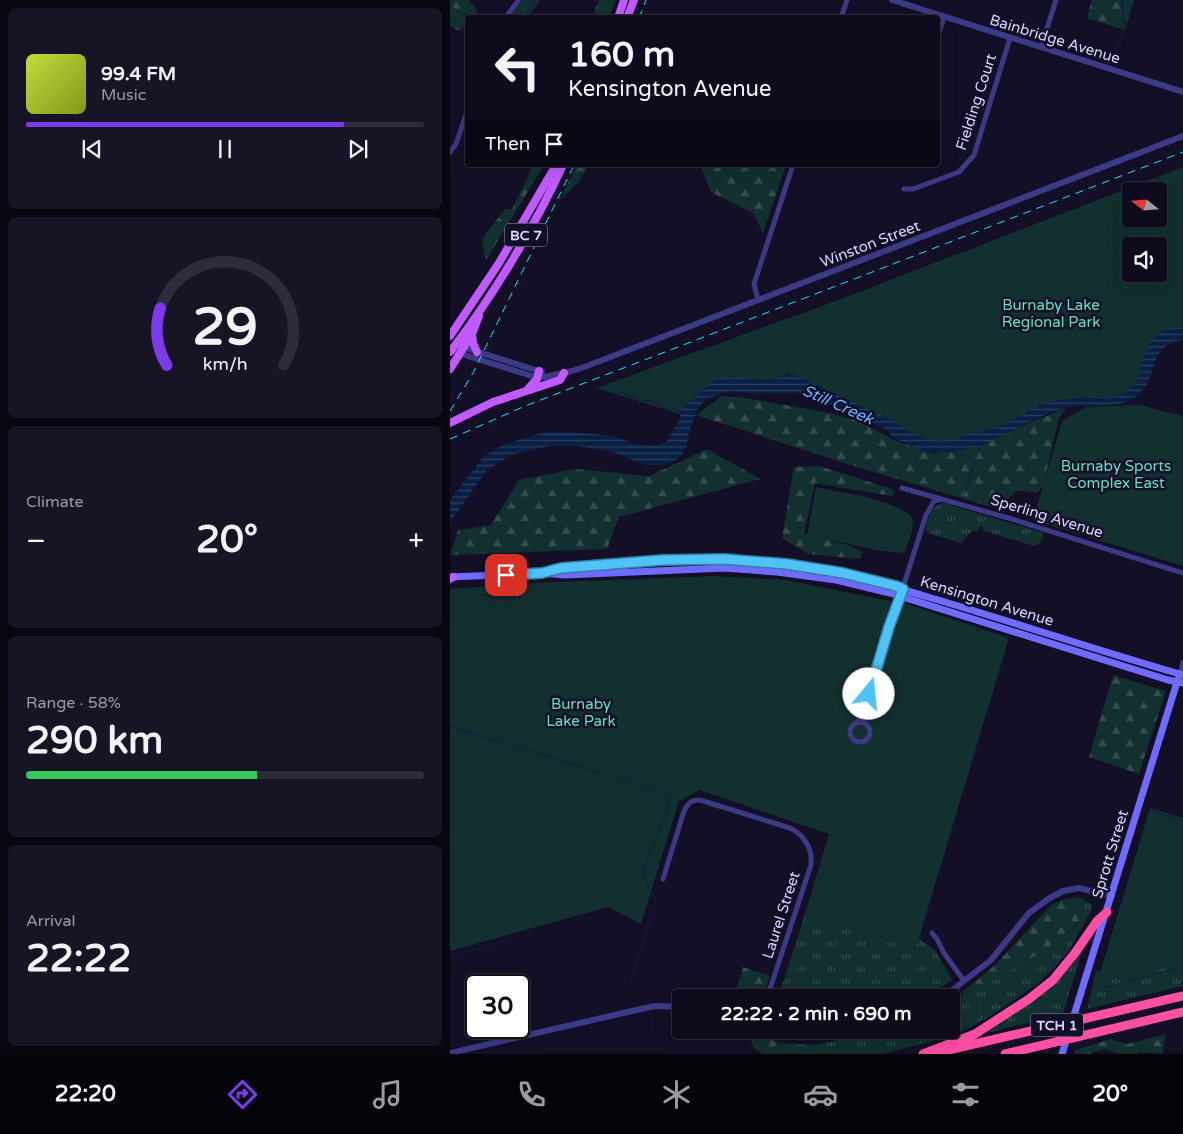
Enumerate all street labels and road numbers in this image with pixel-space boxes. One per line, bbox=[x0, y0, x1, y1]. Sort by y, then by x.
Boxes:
street label: Bainbridge Avenue bbox=[988, 11, 1122, 67]
street label: Fielding Court bbox=[952, 51, 1000, 153]
street label: Winston Street bbox=[817, 217, 923, 271]
road number: BC 7 bbox=[505, 224, 547, 246]
street label: Sperling Avenue bbox=[989, 490, 1105, 542]
street label: Kensington Avenue bbox=[918, 572, 1056, 630]
street label: Sprott Street bbox=[1088, 807, 1132, 900]
street label: Laurel Street bbox=[758, 869, 804, 961]
road number: TCH 1 bbox=[1031, 1014, 1083, 1036]

